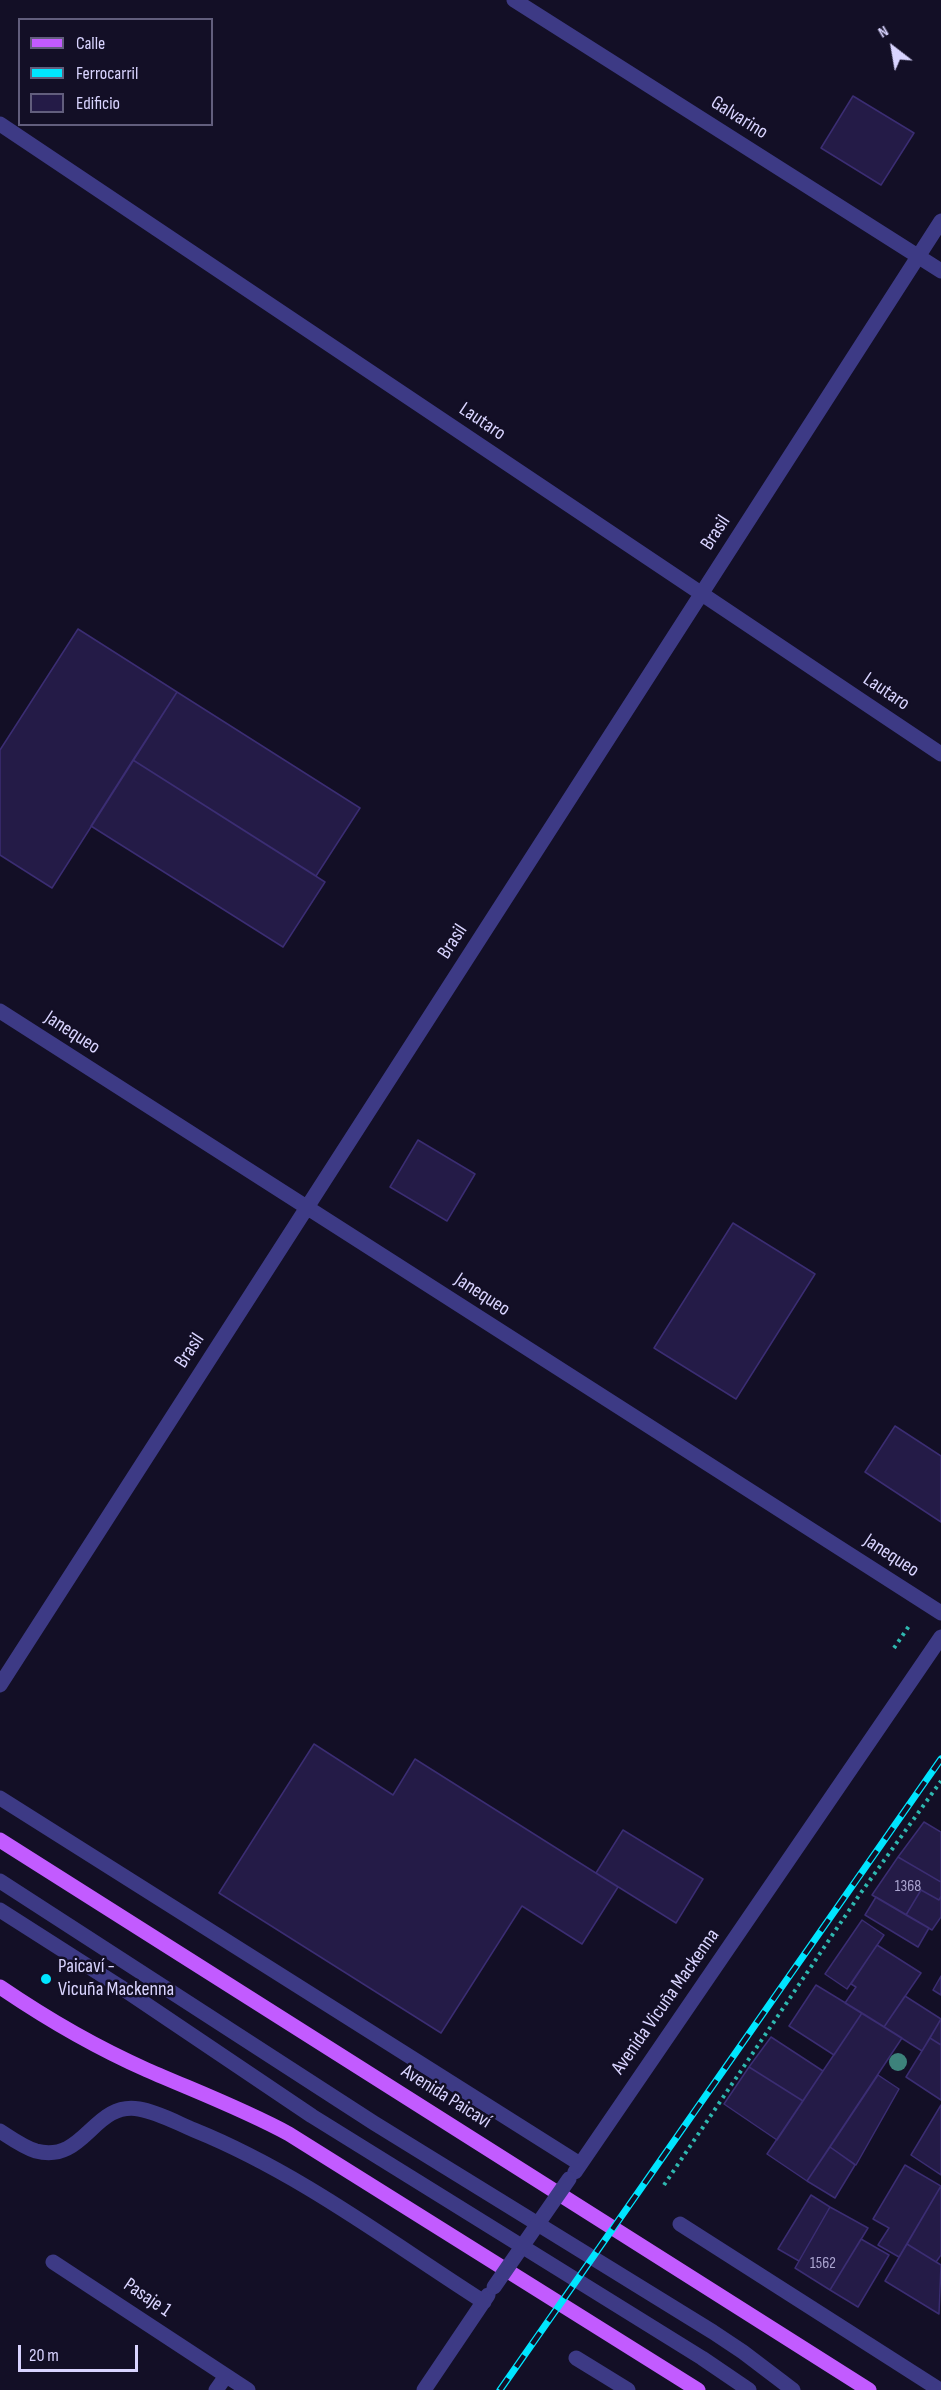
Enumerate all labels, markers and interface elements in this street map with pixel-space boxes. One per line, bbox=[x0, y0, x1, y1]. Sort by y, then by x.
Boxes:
legend bbox=[18, 18, 213, 126]
north arrow bbox=[863, 18, 923, 78]
text: N bbox=[875, 22, 892, 42]
text: Calle bbox=[76, 33, 105, 54]
text: Ferrocarril bbox=[76, 63, 138, 84]
street label: Galvarino bbox=[706, 91, 772, 145]
text: Edificio bbox=[76, 93, 120, 114]
street label: Lautaro bbox=[454, 398, 510, 446]
street label: Brasil bbox=[696, 511, 736, 555]
street label: Lautaro bbox=[858, 668, 914, 716]
street label: Brasil bbox=[433, 920, 473, 964]
street label: Janequeo bbox=[40, 1006, 104, 1060]
street label: Janequeo bbox=[450, 1268, 514, 1322]
street label: Brasil bbox=[170, 1329, 210, 1373]
street label: Janequeo bbox=[859, 1529, 923, 1583]
house number: 1368 bbox=[895, 1877, 921, 1897]
street label: Avenida Vicuña Mackenna bbox=[607, 1925, 725, 2079]
place label: Paicaví - Vicuña Mackenna bbox=[58, 1955, 174, 2002]
marker: Paicaví - Vicuña Mackenna bbox=[39, 1972, 53, 1986]
street label: Avenida Paicaví bbox=[396, 2060, 496, 2134]
house number: 1562 bbox=[810, 2254, 836, 2274]
street label: Pasaje 1 bbox=[119, 2273, 175, 2323]
scale bar bbox=[21, 2333, 141, 2371]
text: 20 m bbox=[29, 2345, 59, 2366]

